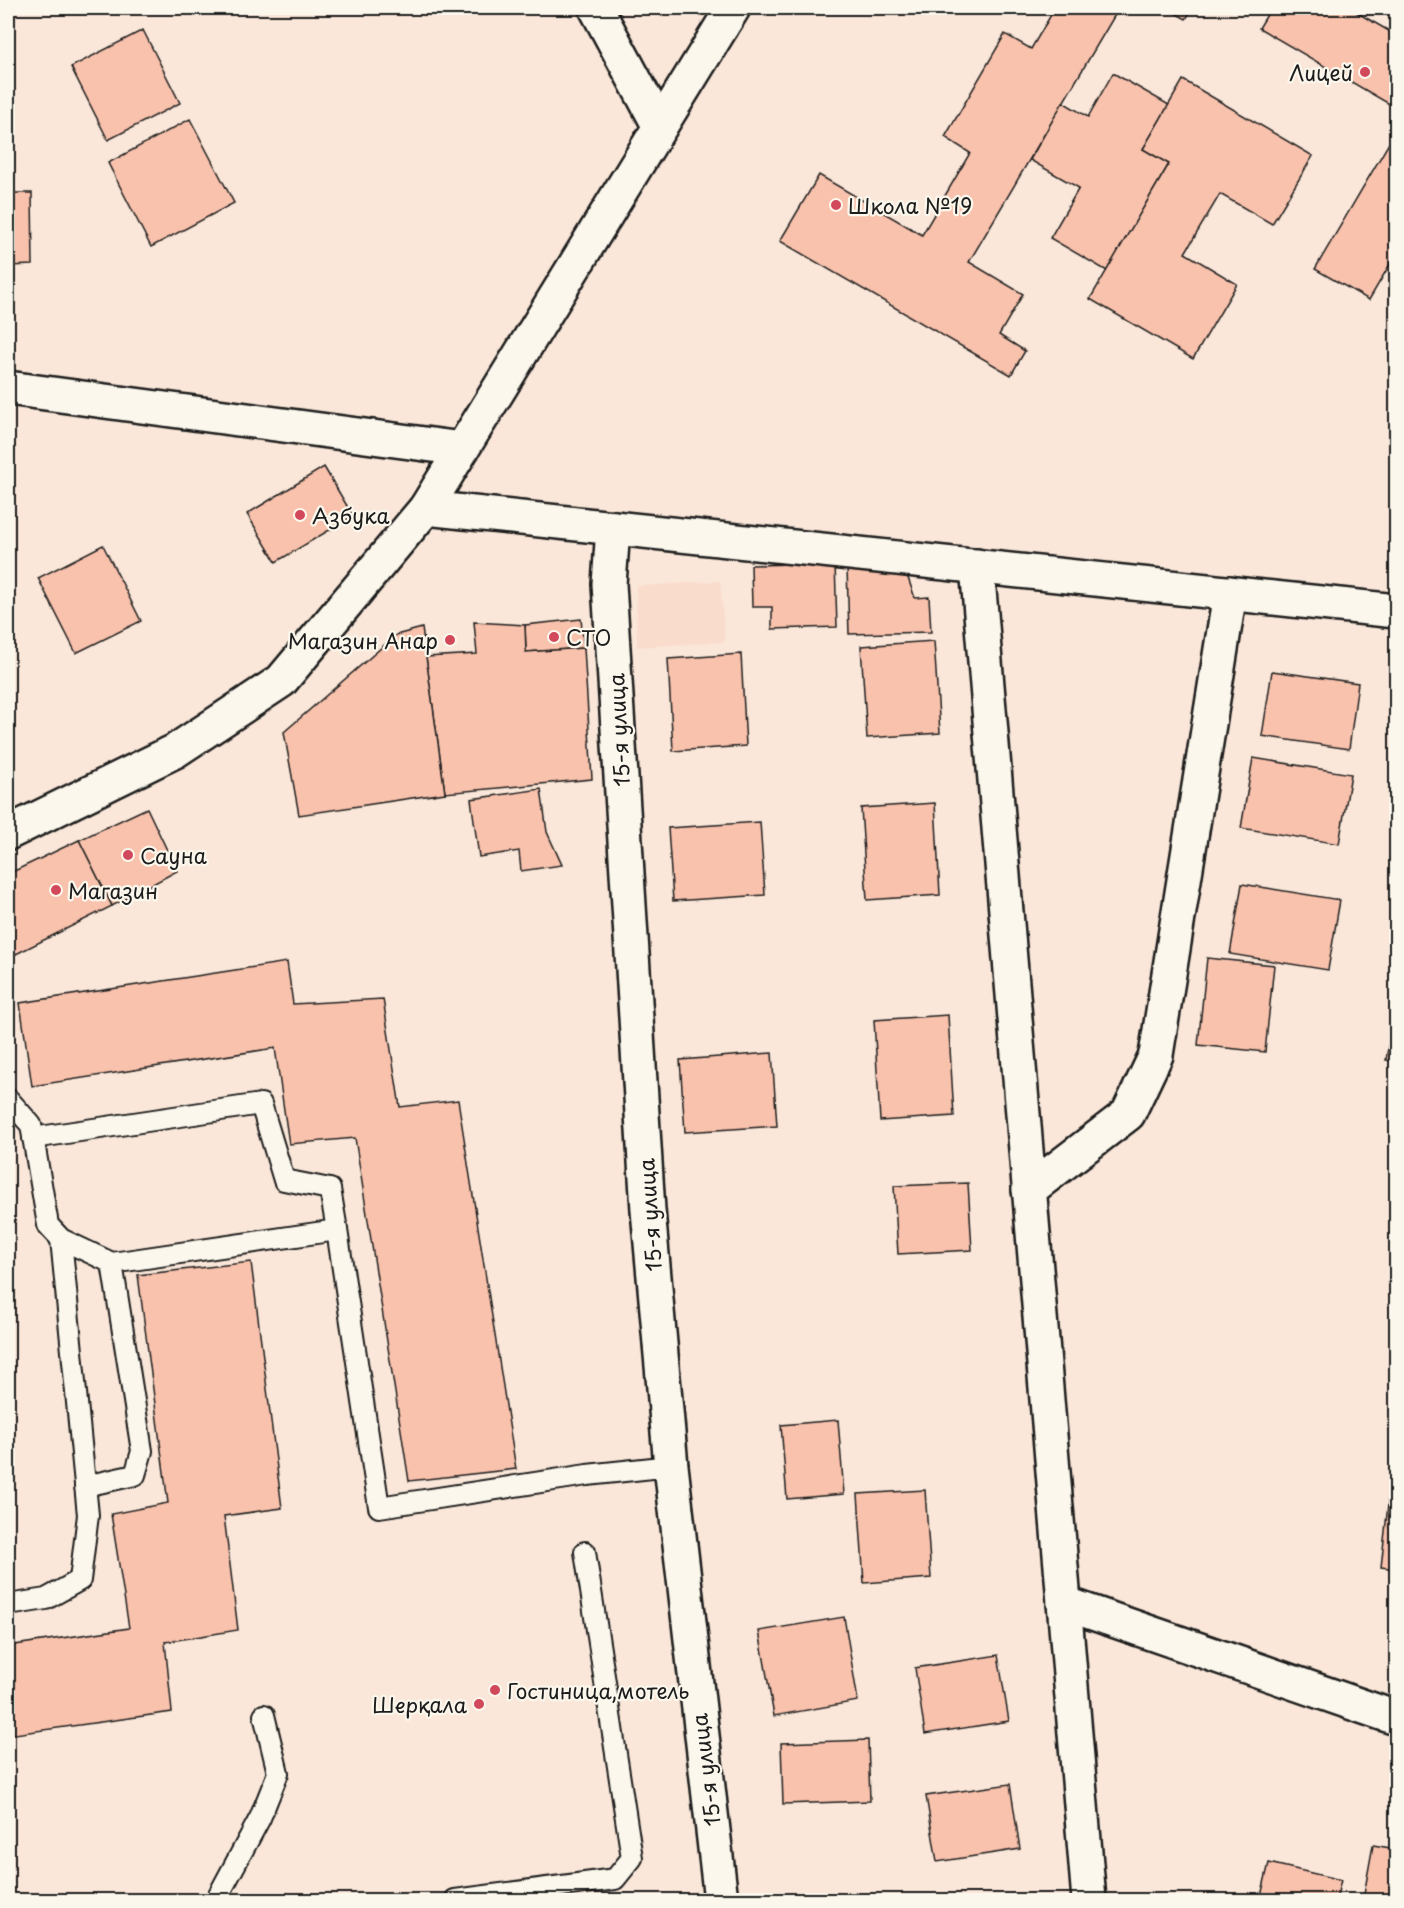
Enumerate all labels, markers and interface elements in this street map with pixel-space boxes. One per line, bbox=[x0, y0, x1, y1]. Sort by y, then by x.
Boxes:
place label: Лицей bbox=[1289, 56, 1353, 88]
marker: Лицей bbox=[1358, 65, 1372, 79]
place label: Школа №19 bbox=[848, 189, 972, 221]
marker: Школа №19 bbox=[829, 198, 843, 212]
place label: Азбука bbox=[312, 499, 390, 531]
marker: Азбука bbox=[293, 508, 307, 522]
place label: СТО bbox=[566, 621, 611, 653]
place label: Магазин Анар bbox=[288, 624, 438, 656]
marker: СТО bbox=[547, 630, 561, 644]
marker: Магазин Анар bbox=[443, 633, 457, 647]
street label: 15-я улица bbox=[599, 672, 637, 788]
place label: Сауна bbox=[140, 839, 207, 871]
marker: Сауна bbox=[121, 848, 135, 862]
place label: Магазин bbox=[68, 874, 158, 906]
marker: Магазин bbox=[49, 883, 63, 897]
street label: 15-я улица bbox=[629, 1156, 669, 1273]
place label: Гостиница,мотель bbox=[507, 1674, 689, 1706]
marker: Гостиница,мотель bbox=[488, 1683, 502, 1697]
place label: Шерқала bbox=[372, 1688, 468, 1720]
marker: Шерқала bbox=[472, 1697, 486, 1711]
street label: 15-я улица bbox=[682, 1711, 728, 1828]

